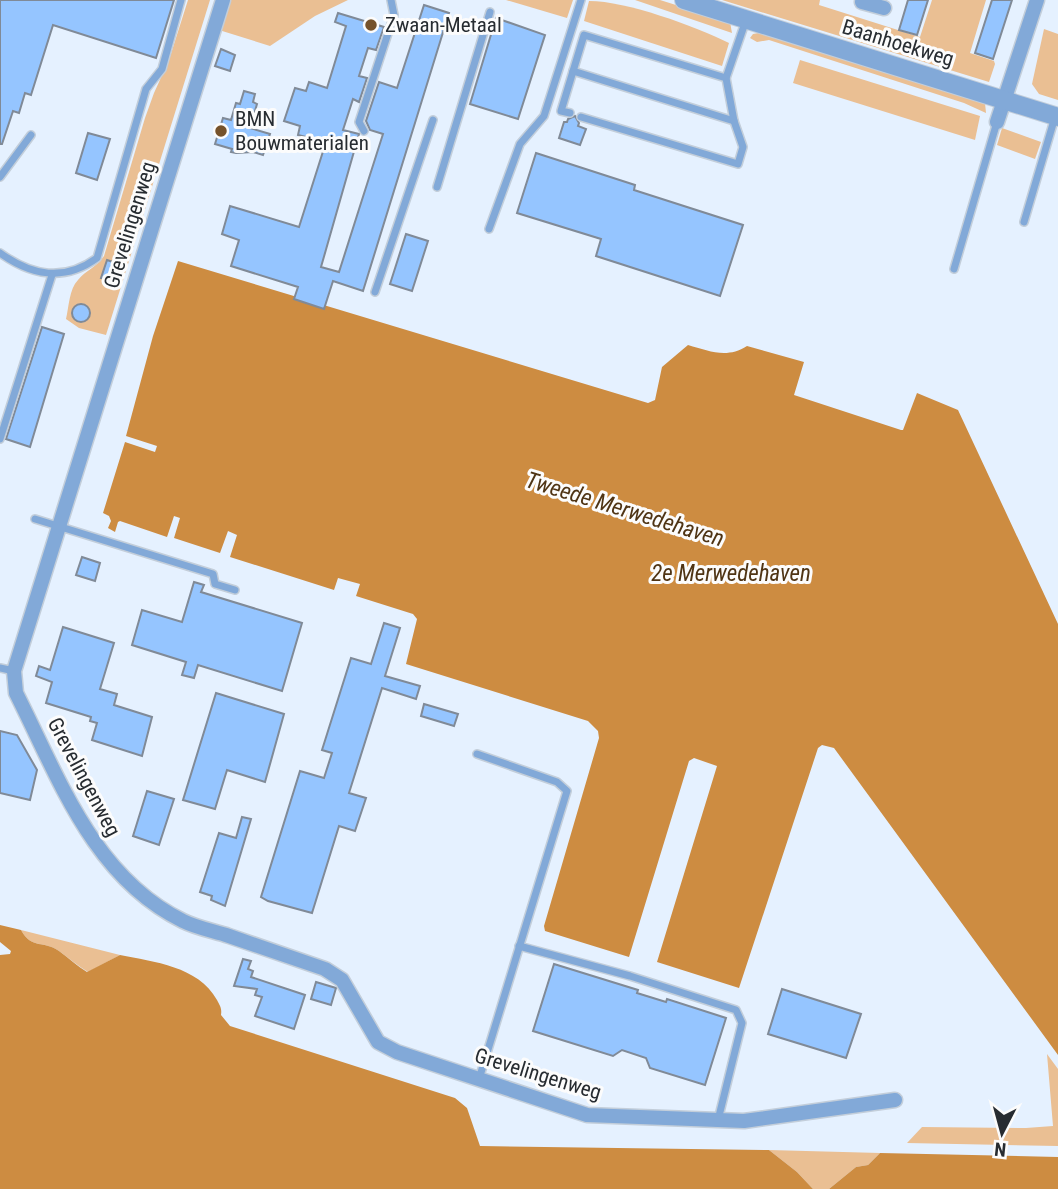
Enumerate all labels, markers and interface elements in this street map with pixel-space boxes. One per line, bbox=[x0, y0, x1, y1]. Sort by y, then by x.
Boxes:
place label: Zwaan-Metaal bbox=[385, 13, 502, 37]
street label: Baanhoekweg bbox=[839, 15, 957, 71]
marker: Zwaan-Metaal bbox=[363, 17, 379, 33]
place label: BMN Bouwmaterialen bbox=[235, 107, 369, 155]
marker: BMN Bouwmaterialen bbox=[213, 123, 229, 139]
street label: Grevelingenweg bbox=[99, 159, 161, 291]
water label: Tweede Merwedehaven bbox=[522, 466, 727, 552]
water label: 2e Merwedehaven bbox=[651, 560, 811, 587]
street label: Grevelingenweg bbox=[43, 714, 125, 840]
street label: Grevelingenweg bbox=[472, 1043, 604, 1105]
north arrow bbox=[967, 1098, 1037, 1168]
text: N bbox=[993, 1137, 1007, 1161]

